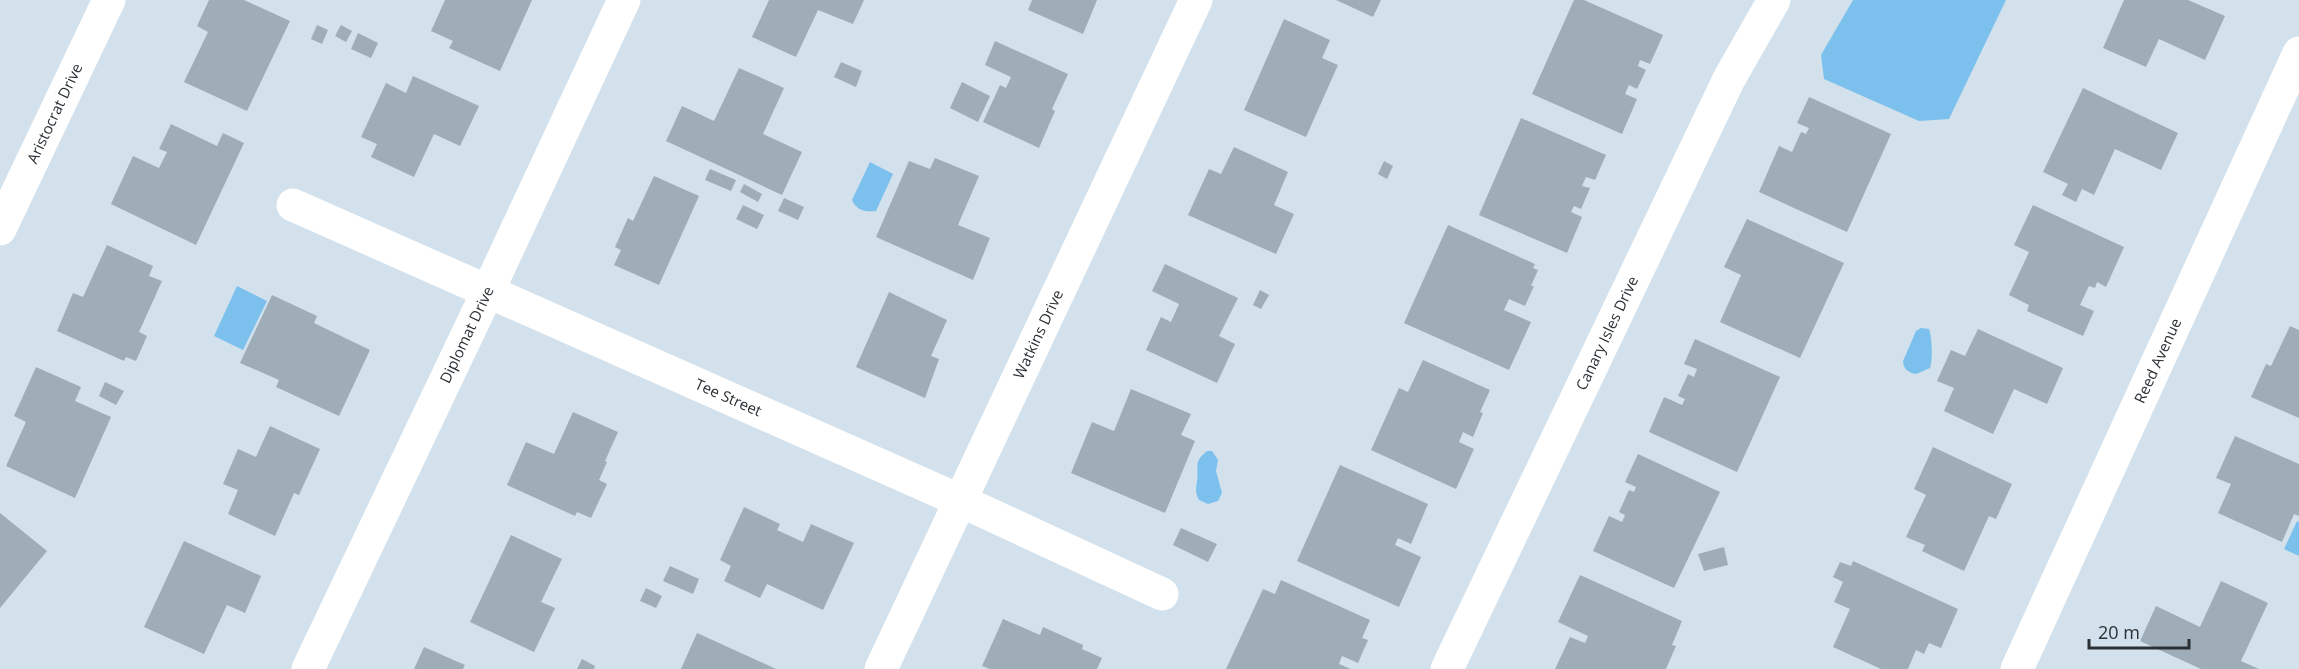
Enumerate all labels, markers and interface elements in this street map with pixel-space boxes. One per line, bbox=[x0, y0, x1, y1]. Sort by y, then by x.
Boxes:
street label: Aristocrat Drive bbox=[22, 60, 86, 166]
street label: Canary Isles Drive bbox=[1571, 273, 1642, 393]
street label: Diplomat Drive bbox=[435, 283, 498, 386]
street label: Watkins Drive bbox=[1008, 286, 1067, 382]
street label: Reed Avenue bbox=[2129, 315, 2185, 406]
street label: Tee Street bbox=[692, 373, 765, 420]
scale bar bbox=[2089, 612, 2190, 650]
text: 20 m bbox=[2098, 620, 2140, 644]

